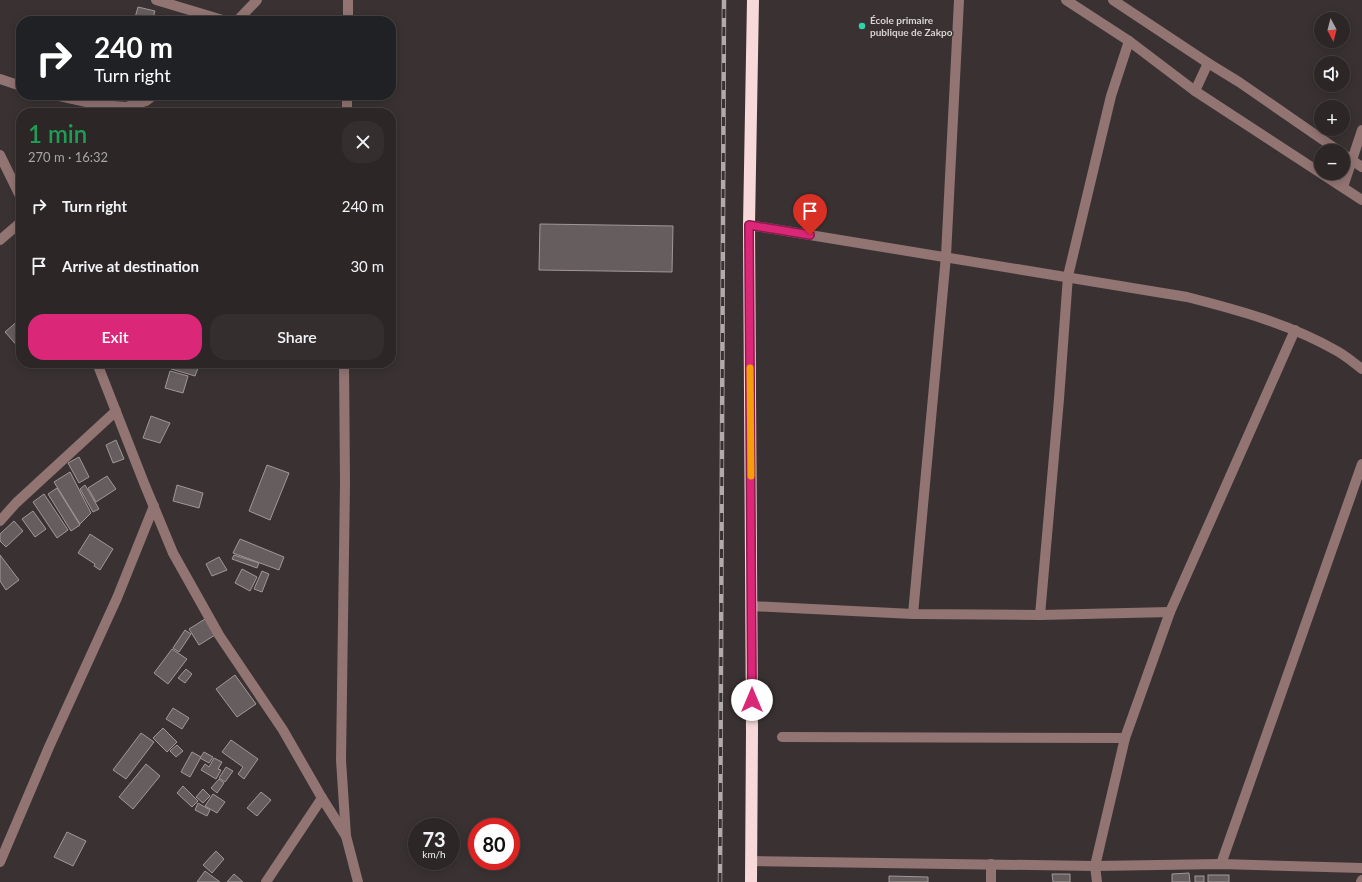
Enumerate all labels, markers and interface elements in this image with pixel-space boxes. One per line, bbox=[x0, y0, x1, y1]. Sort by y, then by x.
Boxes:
north arrow bbox=[1314, 12, 1350, 48]
map controls bbox=[1314, 12, 1350, 180]
place label: École primaire publique de Zakpo bbox=[870, 14, 953, 38]
marker: École primaire publique de Zakpo bbox=[857, 21, 867, 31]
text: 240 m bbox=[94, 30, 173, 64]
icon: right bbox=[28, 32, 80, 84]
button: sound bbox=[1314, 56, 1350, 92]
text: Turn right bbox=[94, 64, 171, 86]
button: + bbox=[1314, 100, 1350, 136]
text: 1 min bbox=[28, 119, 87, 148]
button: close bbox=[342, 121, 384, 163]
button: − bbox=[1314, 144, 1350, 180]
text: 270 m · 16:32 bbox=[28, 149, 108, 165]
pin bbox=[793, 194, 827, 235]
icon: right bbox=[28, 195, 50, 217]
text: Turn right bbox=[62, 197, 127, 215]
text: 240 m bbox=[342, 197, 384, 215]
icon: arrive bbox=[799, 200, 821, 222]
icon: arrive bbox=[28, 255, 50, 277]
text: Arrive at destination bbox=[62, 257, 199, 275]
text: 30 m bbox=[350, 257, 384, 275]
button: Exit bbox=[28, 314, 202, 360]
button: Share bbox=[210, 314, 384, 360]
position arrow bbox=[731, 679, 773, 721]
speed limit sign: 80 bbox=[468, 818, 520, 870]
text: 73 bbox=[422, 827, 446, 851]
text: km/h bbox=[422, 848, 446, 860]

